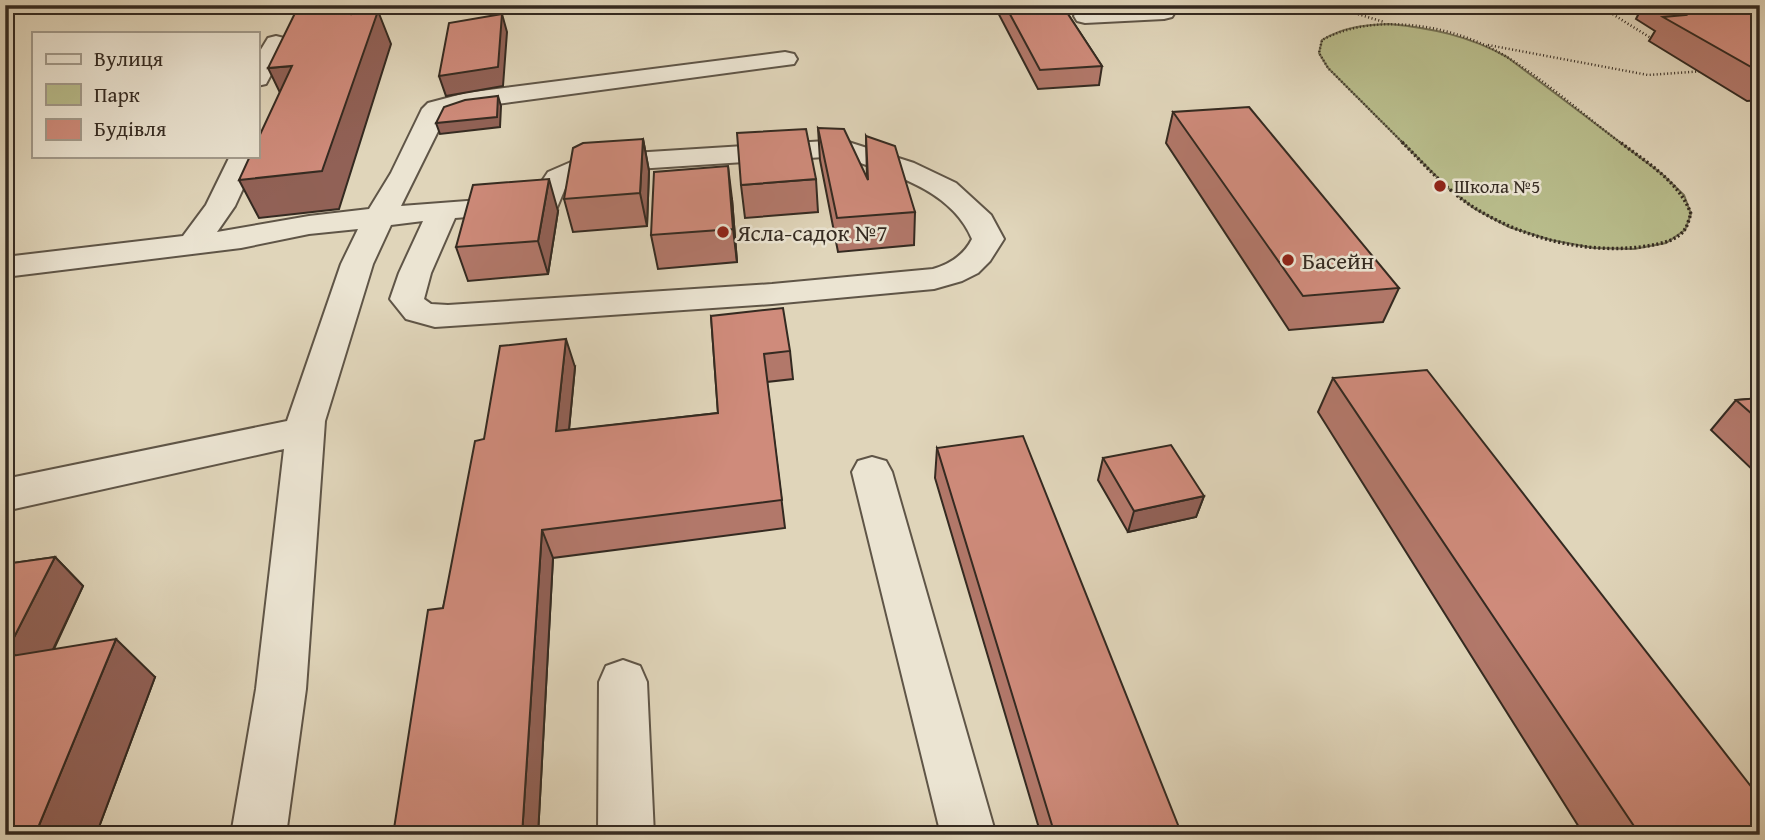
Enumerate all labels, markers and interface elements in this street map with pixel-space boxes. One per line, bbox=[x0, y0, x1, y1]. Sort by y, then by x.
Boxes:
legend bbox=[32, 32, 259, 158]
text: Вулиця bbox=[94, 43, 164, 74]
text: Парк bbox=[94, 79, 140, 110]
text: Будівля bbox=[94, 113, 167, 144]
place label: Школа №5 bbox=[1454, 172, 1540, 200]
marker: Школа №5 bbox=[1432, 178, 1448, 194]
place label: Ясла-садок №7 bbox=[736, 216, 887, 249]
marker: Ясла-садок №7 bbox=[715, 224, 731, 240]
place label: Басейн bbox=[1302, 244, 1374, 277]
marker: Басейн bbox=[1280, 252, 1296, 268]

